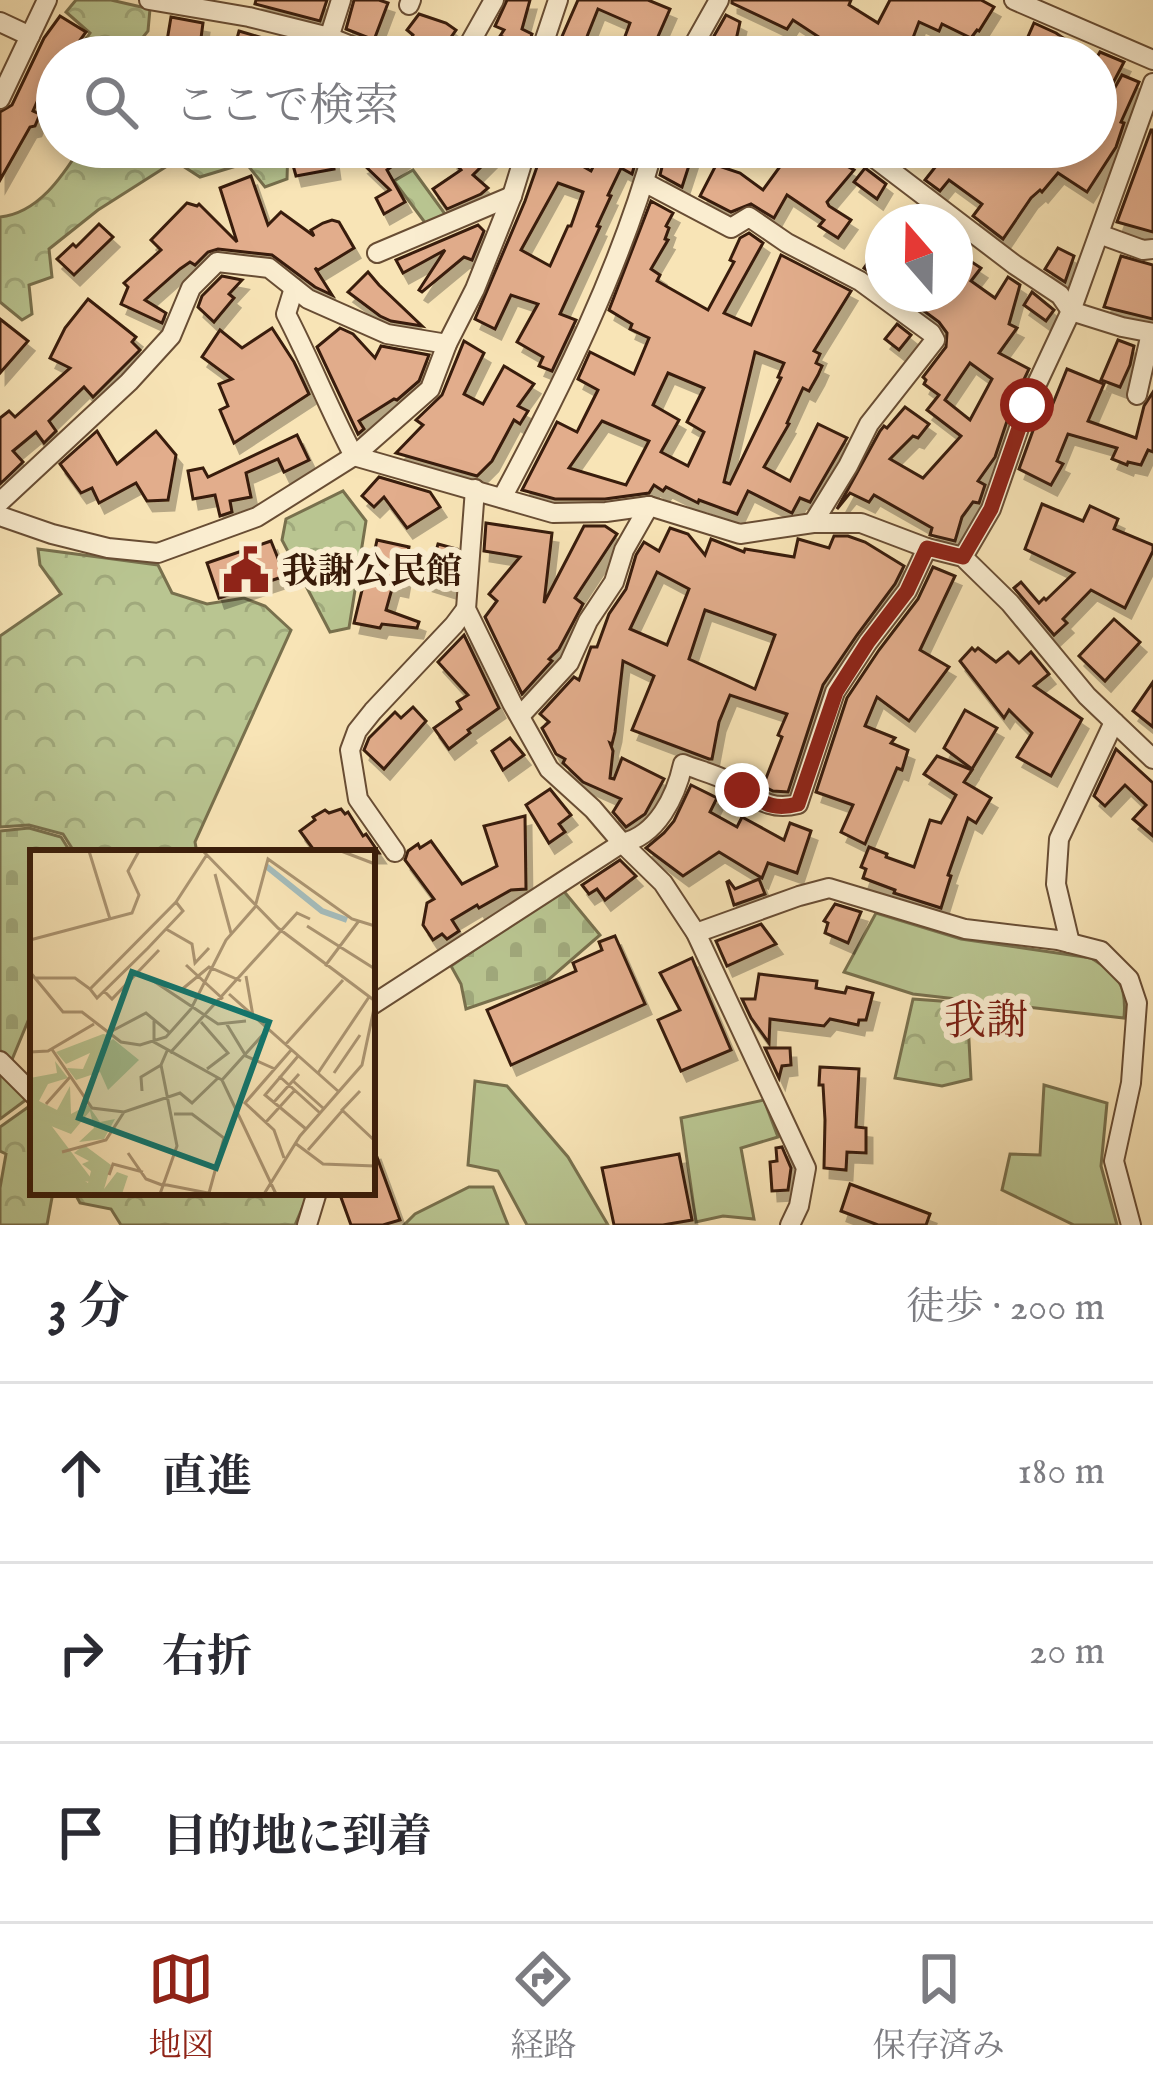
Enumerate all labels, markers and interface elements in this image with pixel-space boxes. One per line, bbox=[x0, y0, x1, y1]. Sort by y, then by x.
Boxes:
search box bbox=[36, 36, 1117, 168]
icon: search bbox=[78, 69, 144, 135]
text: ここで検索 bbox=[174, 79, 399, 136]
north arrow bbox=[865, 204, 973, 312]
route start bbox=[1000, 378, 1054, 432]
public building icon: 我謝公民館 bbox=[221, 545, 271, 595]
place label: 我謝公民館 bbox=[282, 550, 462, 596]
route end bbox=[715, 763, 769, 817]
inset map bbox=[30, 850, 375, 1195]
district label: 我謝 bbox=[944, 996, 1028, 1049]
text: 3 分 bbox=[48, 1277, 129, 1342]
text: 徒歩 · 200 m bbox=[906, 1284, 1105, 1333]
icon: ahead bbox=[48, 1440, 114, 1506]
text: 180 m bbox=[1017, 1448, 1105, 1497]
text: 直進 bbox=[162, 1450, 252, 1507]
icon: right bbox=[48, 1620, 114, 1686]
text: 20 m bbox=[1029, 1628, 1105, 1677]
text: 右折 bbox=[162, 1630, 252, 1687]
icon: arrive bbox=[48, 1800, 114, 1866]
text: 目的地に到着 bbox=[162, 1810, 432, 1867]
tab: 地図 bbox=[148, 1946, 214, 2068]
tab: 経路 bbox=[510, 1946, 576, 2068]
tab: 保存済み bbox=[873, 1946, 1005, 2068]

